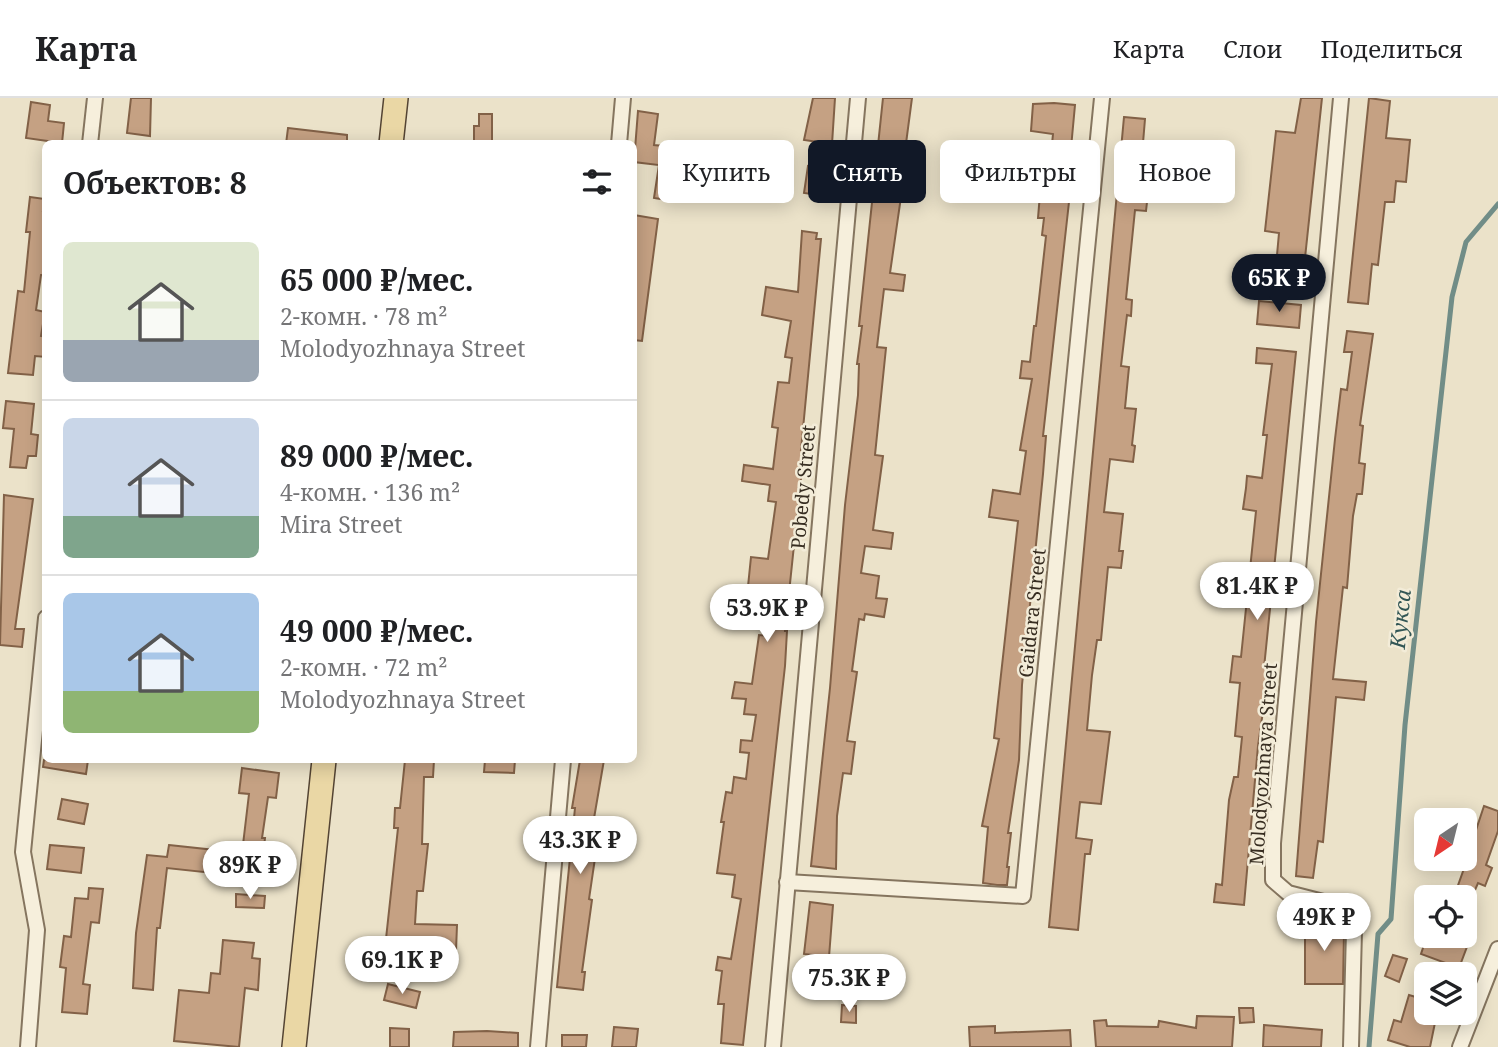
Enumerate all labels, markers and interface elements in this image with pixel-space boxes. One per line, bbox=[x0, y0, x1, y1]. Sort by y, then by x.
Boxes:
text: Карта bbox=[35, 26, 138, 71]
text: Карта bbox=[1113, 32, 1185, 65]
text: Слои bbox=[1223, 32, 1283, 65]
text: Поделиться bbox=[1321, 32, 1463, 65]
chip: Купить bbox=[658, 140, 794, 203]
chip: Снять bbox=[808, 140, 926, 203]
chip: Фильтры bbox=[940, 140, 1100, 203]
chip: Новое bbox=[1114, 140, 1235, 203]
text: Объектов: 8 bbox=[63, 162, 247, 203]
icon: filters bbox=[578, 163, 616, 201]
pin: 65K ₽ bbox=[1230, 254, 1328, 314]
text: 65 000 ₽/мес. bbox=[280, 259, 474, 300]
text: 65K ₽ bbox=[1248, 261, 1310, 293]
icon: home bbox=[119, 270, 203, 354]
text: 2-комн. · 78 m² bbox=[280, 300, 447, 332]
text: Molodyozhnaya Street bbox=[280, 332, 525, 364]
street label: Pobedy Street bbox=[785, 423, 821, 550]
text: 89 000 ₽/мес. bbox=[280, 435, 474, 476]
icon: home bbox=[119, 446, 203, 530]
text: 4-комн. · 136 m² bbox=[280, 476, 460, 508]
text: Mira Street bbox=[280, 508, 402, 540]
street label: Gaidara Street bbox=[1012, 547, 1052, 679]
pin: 81.4K ₽ bbox=[1192, 562, 1322, 622]
text: 81.4K ₽ bbox=[1216, 569, 1298, 601]
pin: 53.9K ₽ bbox=[702, 584, 832, 644]
water label: Кукса bbox=[1383, 588, 1417, 651]
text: 53.9K ₽ bbox=[726, 591, 808, 623]
text: 49 000 ₽/мес. bbox=[280, 610, 474, 651]
icon: home bbox=[119, 621, 203, 705]
text: 2-комн. · 72 m² bbox=[280, 651, 447, 683]
street label: Molodyozhnaya Street bbox=[1243, 662, 1283, 866]
text: Molodyozhnaya Street bbox=[280, 683, 525, 715]
north arrow bbox=[1414, 808, 1477, 872]
map controls bbox=[1414, 808, 1477, 1025]
pin: 43.3K ₽ bbox=[515, 816, 645, 876]
text: 43.3K ₽ bbox=[539, 823, 621, 855]
pin: 89K ₽ bbox=[201, 842, 299, 901]
text: 89K ₽ bbox=[219, 848, 281, 880]
button: locate bbox=[1414, 885, 1477, 948]
pin: 49K ₽ bbox=[1275, 894, 1373, 953]
text: 49K ₽ bbox=[1293, 900, 1355, 932]
pin: 69.1K ₽ bbox=[337, 936, 467, 996]
text: 69.1K ₽ bbox=[361, 943, 443, 975]
pin: 75.3K ₽ bbox=[784, 954, 914, 1014]
text: 75.3K ₽ bbox=[808, 961, 890, 993]
button: layers bbox=[1414, 962, 1477, 1025]

